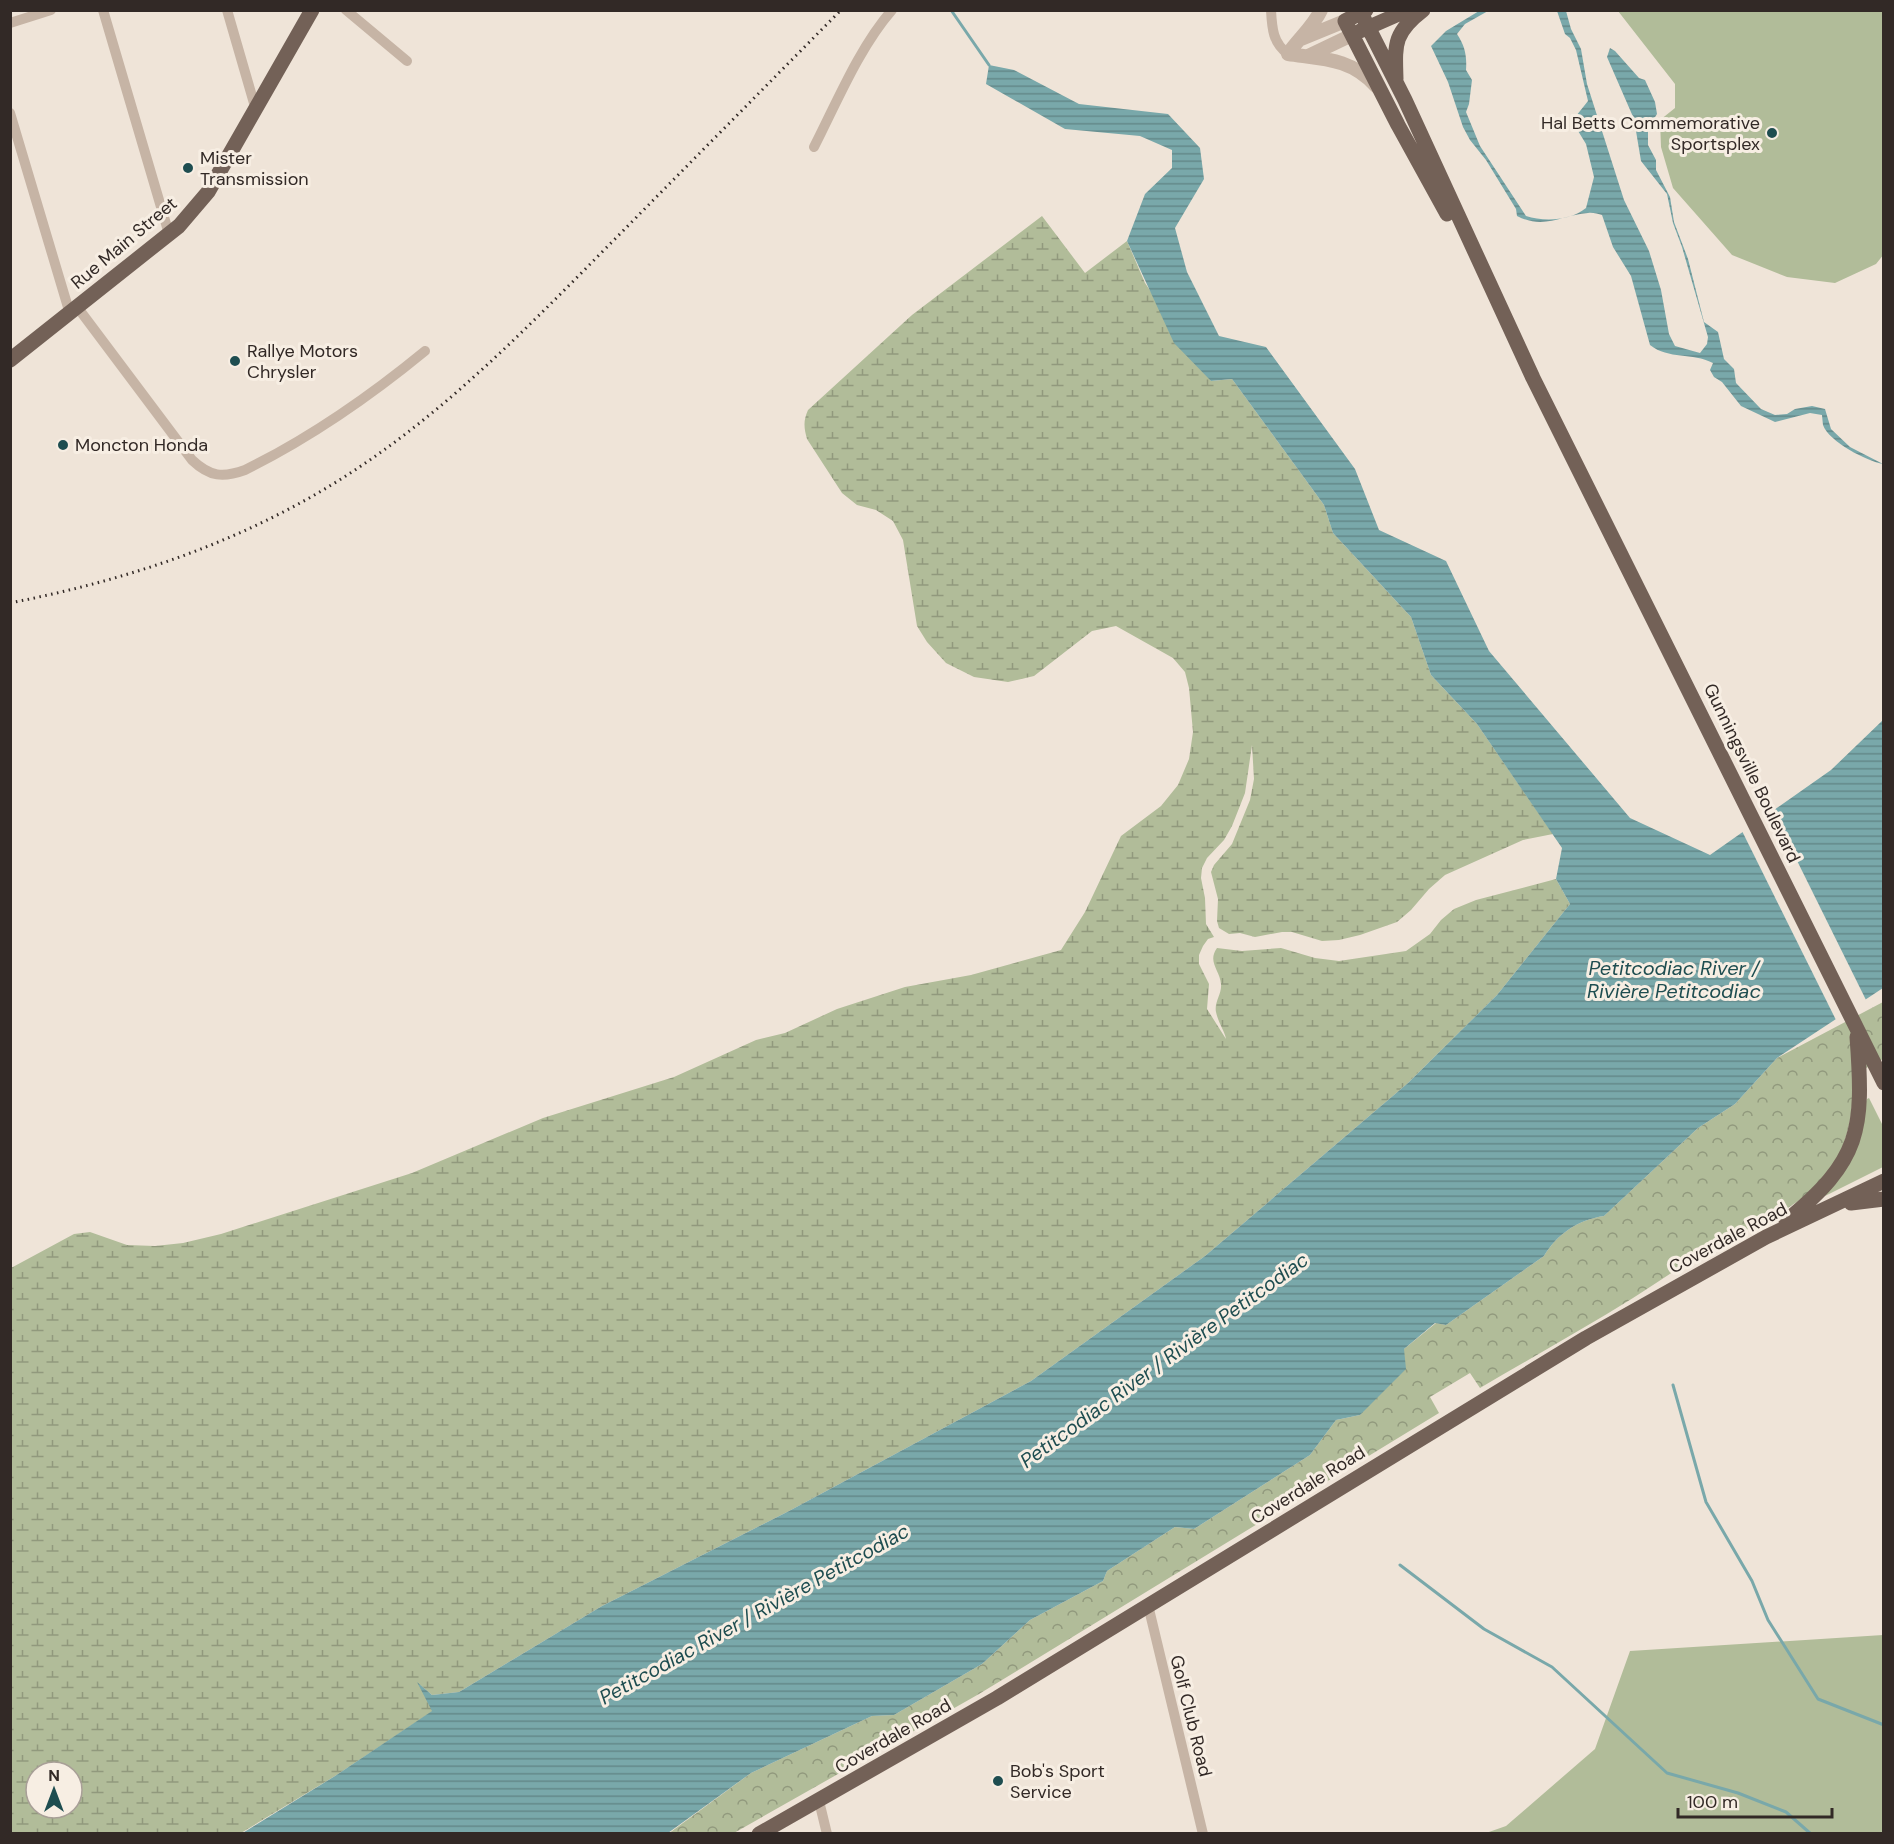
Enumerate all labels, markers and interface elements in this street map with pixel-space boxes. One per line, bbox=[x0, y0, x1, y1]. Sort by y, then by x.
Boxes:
place label: Hal Betts Commemorative Sportsplex bbox=[1541, 111, 1760, 156]
marker: Hal Betts Commemorative Sportsplex bbox=[1765, 126, 1779, 140]
place label: Mister Transmission bbox=[200, 146, 309, 191]
marker: Mister Transmission bbox=[181, 161, 195, 175]
street label: Rue Main Street bbox=[66, 192, 182, 294]
place label: Rallye Motors Chrysler bbox=[247, 339, 358, 384]
marker: Rallye Motors Chrysler bbox=[228, 354, 242, 368]
place label: Moncton Honda bbox=[75, 433, 208, 457]
marker: Moncton Honda bbox=[56, 438, 70, 452]
street label: Gunningsville Boulevard bbox=[1698, 679, 1806, 867]
water label: Petitcodiac River / Rivière Petitcodiac bbox=[1587, 955, 1762, 1004]
street label: Coverdale Road bbox=[1665, 1197, 1791, 1279]
water label: Petitcodiac River / Rivière Petitcodiac bbox=[1015, 1247, 1313, 1473]
street label: Coverdale Road bbox=[1246, 1440, 1370, 1530]
water label: Petitcodiac River / Rivière Petitcodiac bbox=[594, 1518, 914, 1710]
street label: Golf Club Road bbox=[1164, 1653, 1218, 1779]
street label: Coverdale Road bbox=[830, 1693, 956, 1779]
place label: Bob's Sport Service bbox=[1010, 1759, 1105, 1804]
north arrow bbox=[24, 1760, 84, 1820]
text: N bbox=[48, 1765, 60, 1786]
marker: Bob's Sport Service bbox=[991, 1774, 1005, 1788]
scale bar bbox=[1678, 1781, 1832, 1819]
text: 100 m bbox=[1687, 1790, 1738, 1814]

